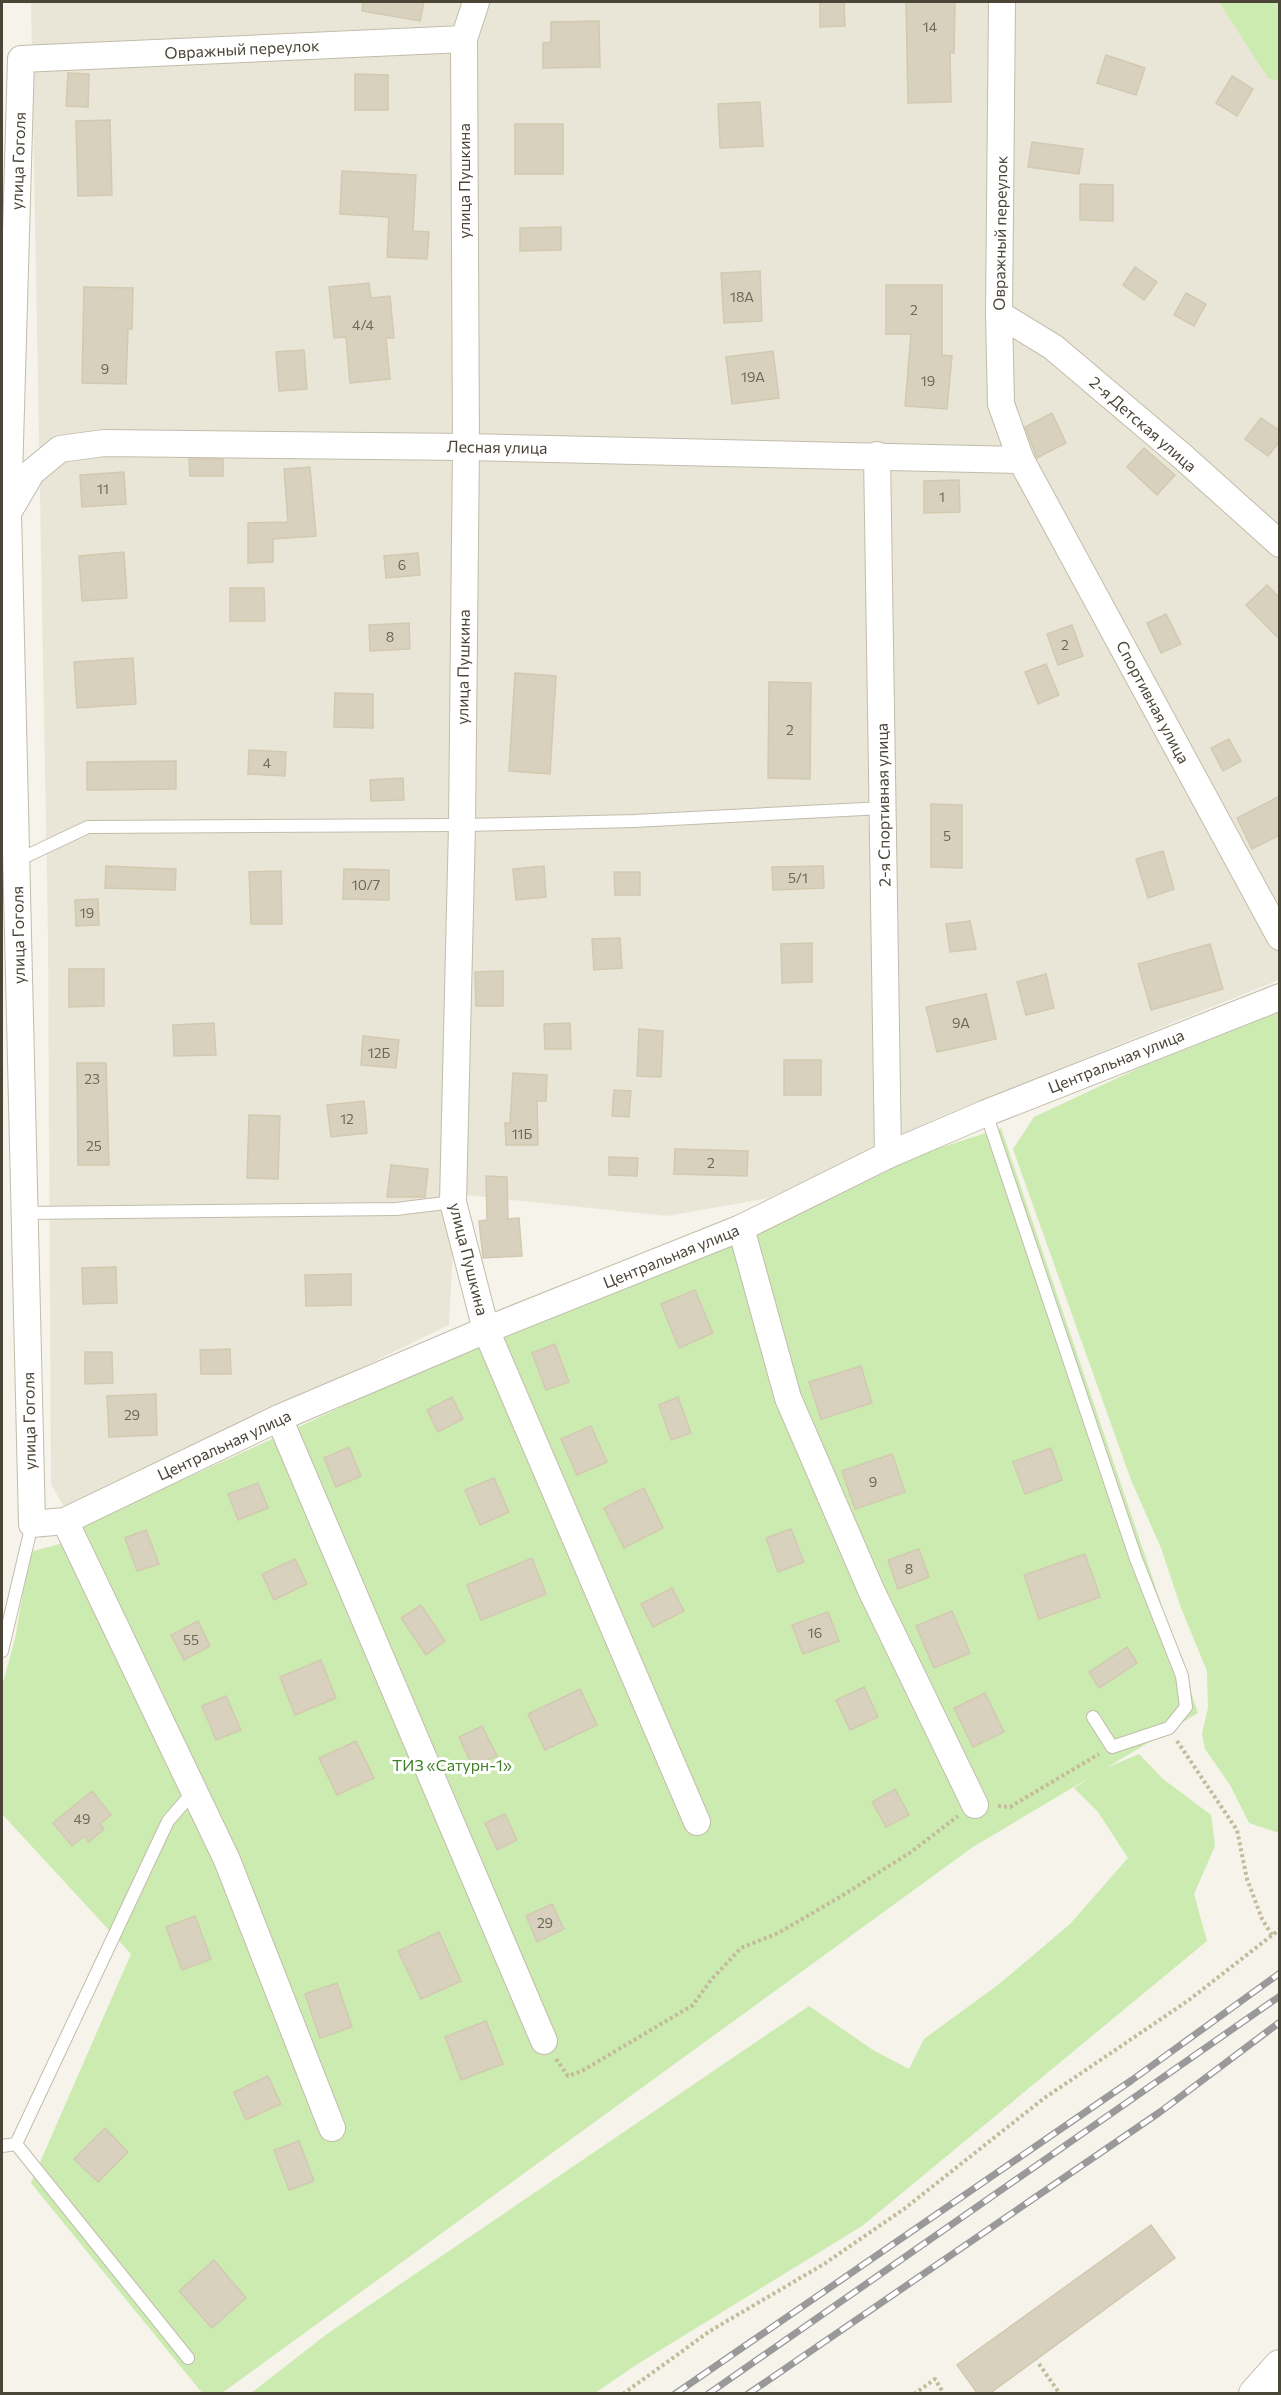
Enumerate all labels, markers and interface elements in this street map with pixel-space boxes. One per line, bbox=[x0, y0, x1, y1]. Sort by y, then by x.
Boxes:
house number: 14 bbox=[923, 18, 938, 35]
street label: Овражный переулок bbox=[164, 35, 320, 62]
street label: улица Гоголя bbox=[6, 112, 29, 210]
street label: улица Пушкина bbox=[454, 123, 473, 239]
street label: Овражный переулок bbox=[989, 155, 1010, 311]
house number: 18А bbox=[730, 288, 754, 305]
house number: 2 bbox=[910, 301, 918, 318]
house number: 4/4 bbox=[352, 316, 375, 333]
house number: 9 bbox=[101, 360, 109, 377]
house number: 19А bbox=[741, 368, 765, 385]
house number: 19 bbox=[921, 372, 935, 389]
street label: 2-я Детская улица bbox=[1086, 372, 1201, 475]
street label: Лесная улица bbox=[446, 436, 548, 457]
house number: 11 bbox=[97, 480, 109, 497]
house number: 1 bbox=[939, 488, 945, 505]
house number: 6 bbox=[398, 556, 406, 573]
street label: улица Пушкина bbox=[452, 609, 473, 725]
house number: 8 bbox=[386, 628, 394, 645]
house number: 2 bbox=[1061, 636, 1069, 653]
street label: Спортивная улица bbox=[1113, 637, 1194, 767]
house number: 2 bbox=[786, 721, 794, 738]
street label: 2-я Спортивная улица bbox=[872, 723, 893, 887]
house number: 4 bbox=[263, 754, 272, 771]
house number: 5 bbox=[943, 827, 951, 844]
house number: 5/1 bbox=[788, 869, 808, 886]
house number: 10/7 bbox=[352, 876, 380, 893]
street label: улица Гоголя bbox=[7, 886, 28, 984]
house number: 19 bbox=[80, 904, 94, 921]
house number: 9А bbox=[952, 1014, 970, 1031]
street label: Центральная улица bbox=[1045, 1025, 1187, 1097]
house number: 12Б bbox=[368, 1044, 390, 1061]
house number: 23 bbox=[84, 1070, 100, 1087]
house number: 12 bbox=[340, 1110, 354, 1127]
house number: 11Б bbox=[512, 1125, 533, 1142]
house number: 25 bbox=[86, 1137, 102, 1154]
house number: 2 bbox=[707, 1154, 715, 1171]
street label: улица Пушкина bbox=[446, 1201, 493, 1317]
street label: Центральная улица bbox=[600, 1220, 742, 1292]
street label: улица Гоголя bbox=[18, 1372, 39, 1470]
street label: Центральная улица bbox=[154, 1405, 294, 1484]
house number: 29 bbox=[124, 1406, 140, 1423]
house number: 9 bbox=[869, 1473, 877, 1490]
house number: 8 bbox=[905, 1560, 913, 1577]
house number: 16 bbox=[808, 1624, 822, 1641]
house number: 55 bbox=[183, 1631, 199, 1648]
park label: ТИЗ «Сатурн-1» bbox=[392, 1755, 512, 1774]
house number: 49 bbox=[74, 1810, 90, 1827]
house number: 29 bbox=[537, 1914, 553, 1931]

